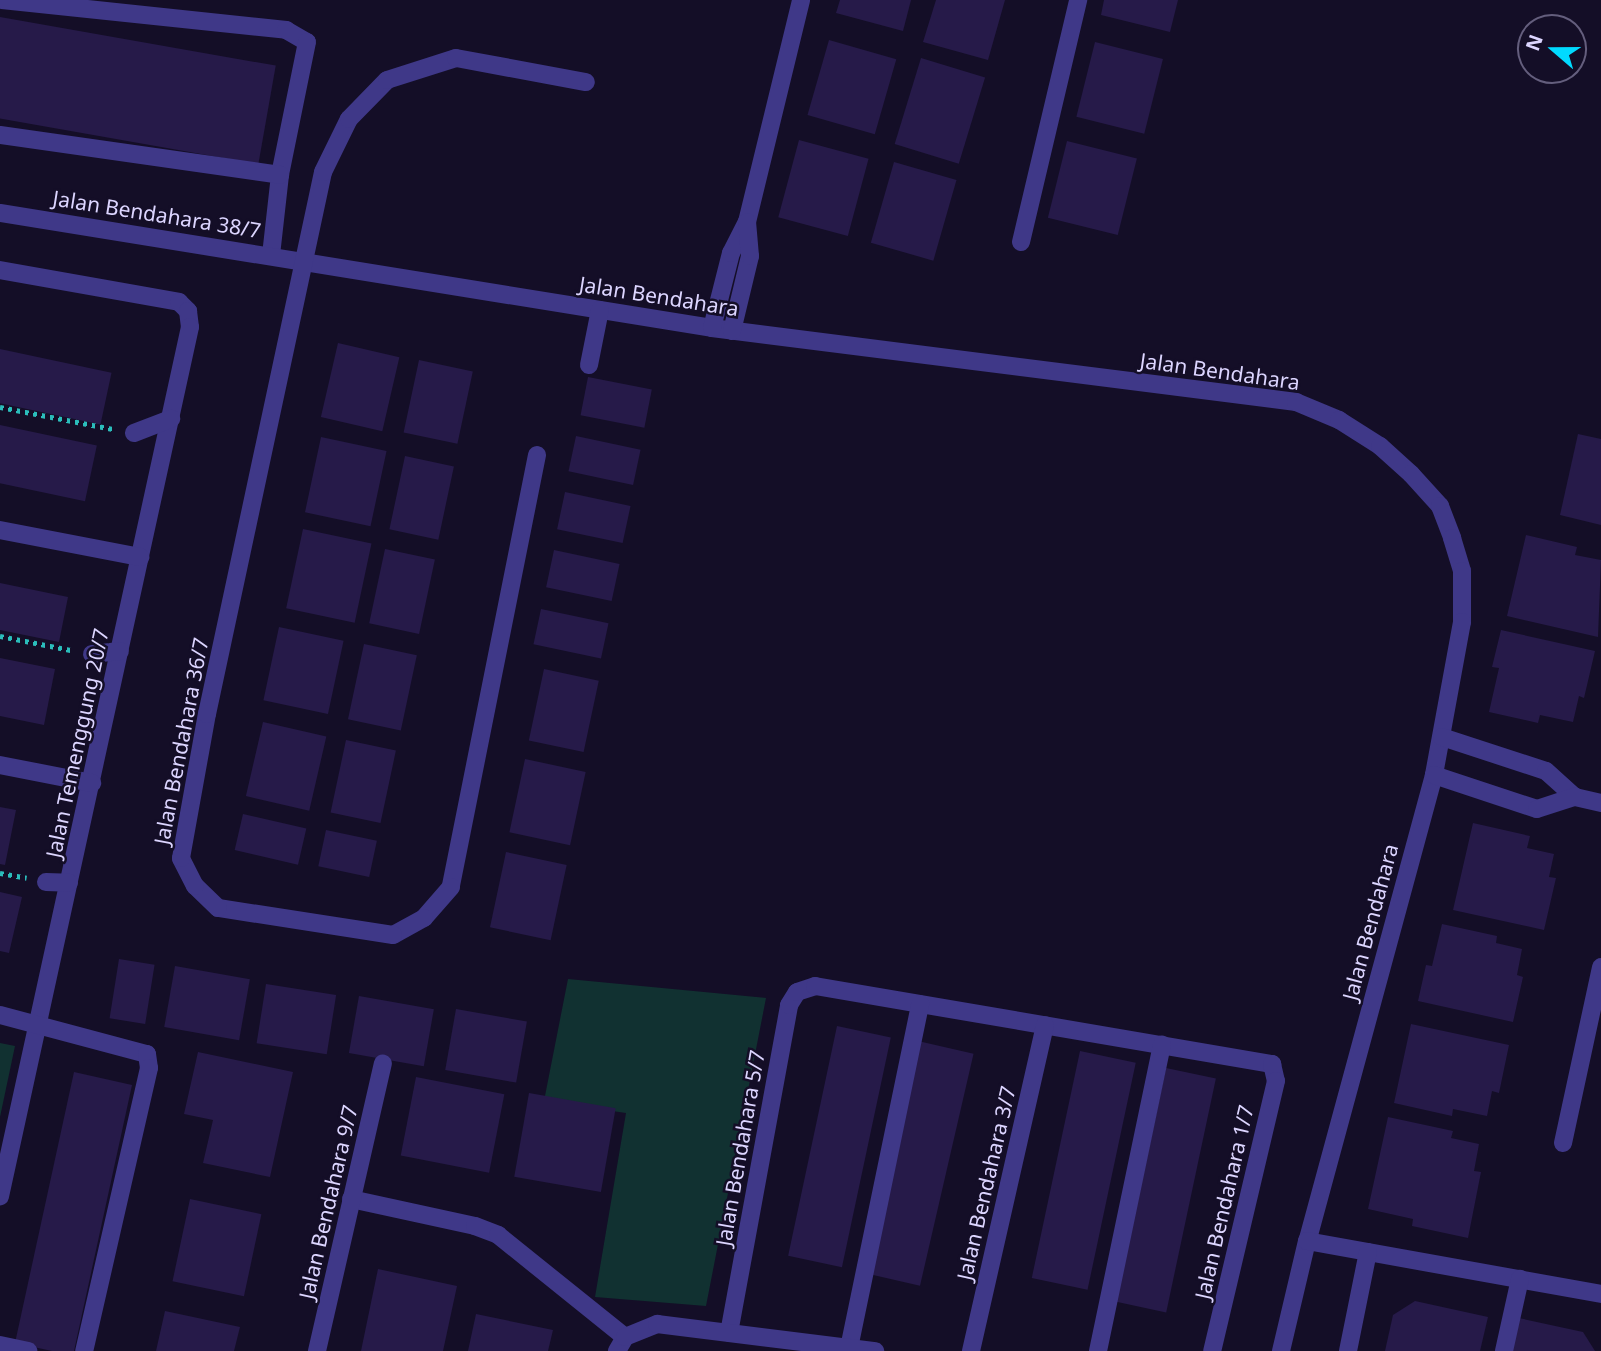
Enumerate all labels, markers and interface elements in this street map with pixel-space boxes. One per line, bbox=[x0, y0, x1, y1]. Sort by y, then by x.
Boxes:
north arrow bbox=[1517, 14, 1587, 84]
text: N bbox=[1519, 31, 1549, 54]
street label: Jalan Bendahara 38/7 bbox=[51, 185, 263, 243]
street label: Jalan Bendahara bbox=[577, 271, 741, 321]
street label: Jalan Bendahara bbox=[1138, 347, 1302, 395]
street label: Jalan Temenggung 20/7 bbox=[40, 626, 114, 860]
street label: Jalan Bendahara 36/7 bbox=[149, 635, 213, 847]
street label: Jalan Bendahara bbox=[1337, 841, 1403, 1003]
street label: Jalan Bendahara 5/7 bbox=[710, 1048, 770, 1248]
street label: Jalan Bendahara 3/7 bbox=[951, 1084, 1021, 1282]
street label: Jalan Bendahara 9/7 bbox=[293, 1103, 363, 1301]
street label: Jalan Bendahara 1/7 bbox=[1189, 1103, 1259, 1301]

